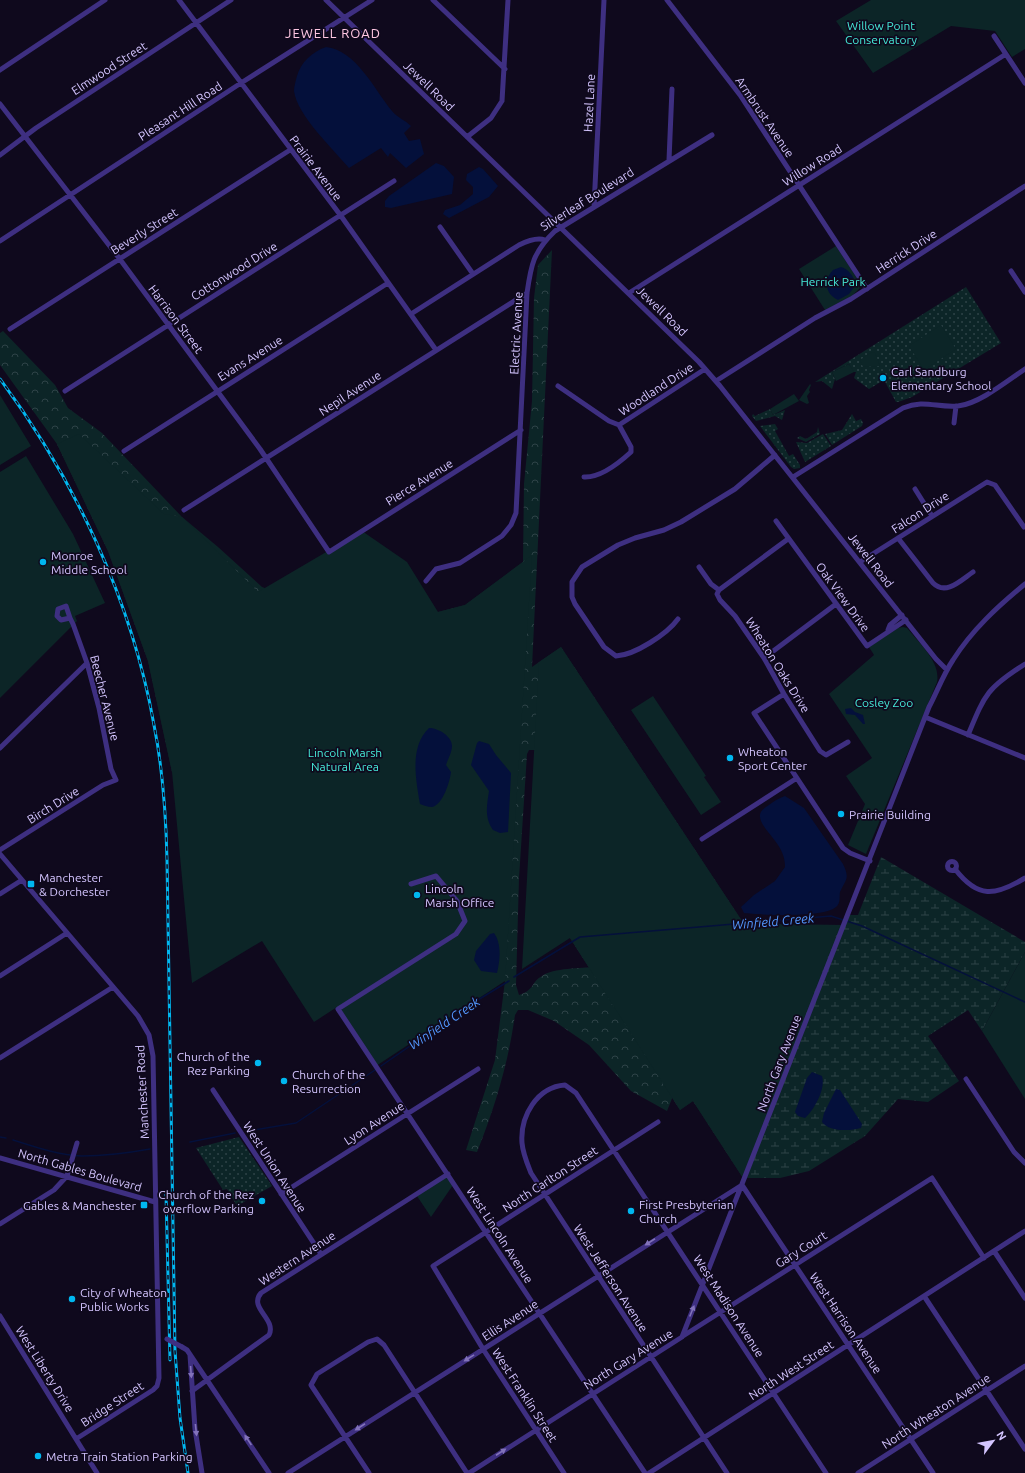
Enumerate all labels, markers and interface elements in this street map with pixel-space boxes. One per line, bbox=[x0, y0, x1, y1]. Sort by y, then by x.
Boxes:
park label: Willow Point Conservatory bbox=[845, 19, 917, 46]
district label: JEWELL ROAD bbox=[285, 26, 381, 40]
street label: Elmwood Street bbox=[69, 39, 149, 97]
street label: Jewell Road bbox=[401, 59, 457, 113]
street label: Hazel Lane bbox=[581, 74, 597, 132]
street label: Armbrust Avenue bbox=[733, 74, 797, 160]
street label: Pleasant Hill Road bbox=[136, 79, 224, 143]
street label: Prairie Avenue bbox=[287, 133, 345, 203]
street label: Willow Road bbox=[780, 142, 844, 188]
street label: Silverleaf Boulevard bbox=[538, 165, 636, 233]
street label: Beverly Street bbox=[108, 205, 180, 257]
street label: Herrick Drive bbox=[873, 227, 939, 275]
street label: Cottonwood Drive bbox=[189, 239, 279, 303]
park label: Herrick Park bbox=[800, 275, 866, 288]
street label: Harrison Street bbox=[146, 282, 206, 356]
street label: Jewell Road bbox=[634, 284, 690, 338]
street label: Electric Avenue bbox=[507, 291, 525, 375]
street label: Evans Avenue bbox=[215, 333, 285, 383]
street label: Woodland Drive bbox=[616, 360, 696, 418]
place label: Carl Sandburg Elementary School bbox=[891, 365, 991, 392]
street label: Nepil Avenue bbox=[316, 368, 384, 418]
marker: Carl Sandburg Elementary School bbox=[878, 373, 888, 383]
street label: Pierce Avenue bbox=[383, 456, 455, 508]
street label: Falcon Drive bbox=[889, 489, 951, 535]
street label: Jewell Road bbox=[846, 530, 896, 590]
place label: Monroe Middle School bbox=[51, 549, 127, 576]
marker: Monroe Middle School bbox=[38, 557, 48, 567]
street label: Oak View Drive bbox=[814, 560, 872, 634]
street label: Wheaton Oaks Drive bbox=[743, 615, 813, 715]
street label: Beecher Avenue bbox=[88, 654, 122, 742]
park label: Cosley Zoo bbox=[855, 696, 913, 709]
place label: Wheaton Sport Center bbox=[738, 745, 807, 772]
park label: Lincoln Marsh Natural Area bbox=[308, 746, 382, 773]
marker: Wheaton Sport Center bbox=[725, 753, 735, 763]
street label: Birch Drive bbox=[25, 784, 81, 826]
place label: Prairie Building bbox=[849, 808, 931, 821]
marker: Prairie Building bbox=[836, 809, 846, 819]
place label: Manchester & Dorchester bbox=[39, 871, 110, 898]
marker: Manchester & Dorchester bbox=[26, 879, 36, 889]
place label: Lincoln Marsh Office bbox=[425, 882, 495, 909]
marker: Lincoln Marsh Office bbox=[412, 890, 422, 900]
water label: Winfield Creek bbox=[731, 910, 815, 933]
water label: Winfield Creek bbox=[406, 994, 483, 1053]
street label: North Gary Avenue bbox=[755, 1013, 803, 1113]
street label: Manchester Road bbox=[133, 1045, 151, 1139]
place label: Church of the Rez Parking bbox=[177, 1050, 250, 1077]
marker: Church of the Rez Parking bbox=[253, 1058, 263, 1068]
place label: Church of the Resurrection bbox=[292, 1068, 365, 1095]
marker: Church of the Resurrection bbox=[279, 1076, 289, 1086]
street label: Lyon Avenue bbox=[342, 1099, 406, 1147]
street label: West Union Avenue bbox=[241, 1119, 309, 1215]
street label: North Carlton Street bbox=[500, 1143, 600, 1215]
street label: North Gables Boulevard bbox=[17, 1146, 143, 1194]
street label: West Lincoln Avenue bbox=[464, 1185, 536, 1285]
place label: Church of the Rez overflow Parking bbox=[158, 1188, 254, 1215]
marker: Church of the Rez overflow Parking bbox=[257, 1196, 267, 1206]
place label: First Presbyterian Church bbox=[639, 1198, 734, 1225]
place label: Gables & Manchester bbox=[23, 1199, 136, 1212]
marker: Gables & Manchester bbox=[139, 1200, 149, 1210]
marker: First Presbyterian Church bbox=[626, 1206, 636, 1216]
street label: West Jefferson Avenue bbox=[571, 1222, 651, 1334]
street label: Western Avenue bbox=[256, 1228, 338, 1288]
street label: Gary Court bbox=[773, 1228, 829, 1270]
one-way arrow bbox=[644, 1239, 656, 1246]
street label: West Madison Avenue bbox=[691, 1253, 767, 1359]
street label: West Harrison Avenue bbox=[807, 1270, 885, 1376]
place label: City of Wheaton Public Works bbox=[80, 1286, 167, 1313]
marker: City of Wheaton Public Works bbox=[67, 1294, 77, 1304]
street label: Ellis Avenue bbox=[479, 1297, 541, 1343]
one-way arrow bbox=[690, 1305, 696, 1317]
street label: West Liberty Drive bbox=[13, 1324, 77, 1414]
street label: North Gary Avenue bbox=[581, 1326, 675, 1392]
street label: North West Street bbox=[746, 1338, 836, 1402]
street label: West Franklin Street bbox=[490, 1346, 560, 1445]
one-way arrow bbox=[463, 1354, 475, 1361]
one-way arrow bbox=[188, 1366, 195, 1379]
street label: North Wheaton Avenue bbox=[879, 1371, 993, 1451]
street label: Bridge Street bbox=[78, 1379, 146, 1429]
north arrow bbox=[973, 1421, 1013, 1461]
one-way arrow bbox=[192, 1423, 199, 1436]
one-way arrow bbox=[354, 1424, 366, 1431]
text: N bbox=[994, 1429, 1009, 1442]
one-way arrow bbox=[244, 1435, 251, 1446]
one-way arrow bbox=[496, 1448, 506, 1456]
place label: Metra Train Station Parking bbox=[46, 1450, 193, 1463]
marker: Metra Train Station Parking bbox=[33, 1451, 43, 1461]

